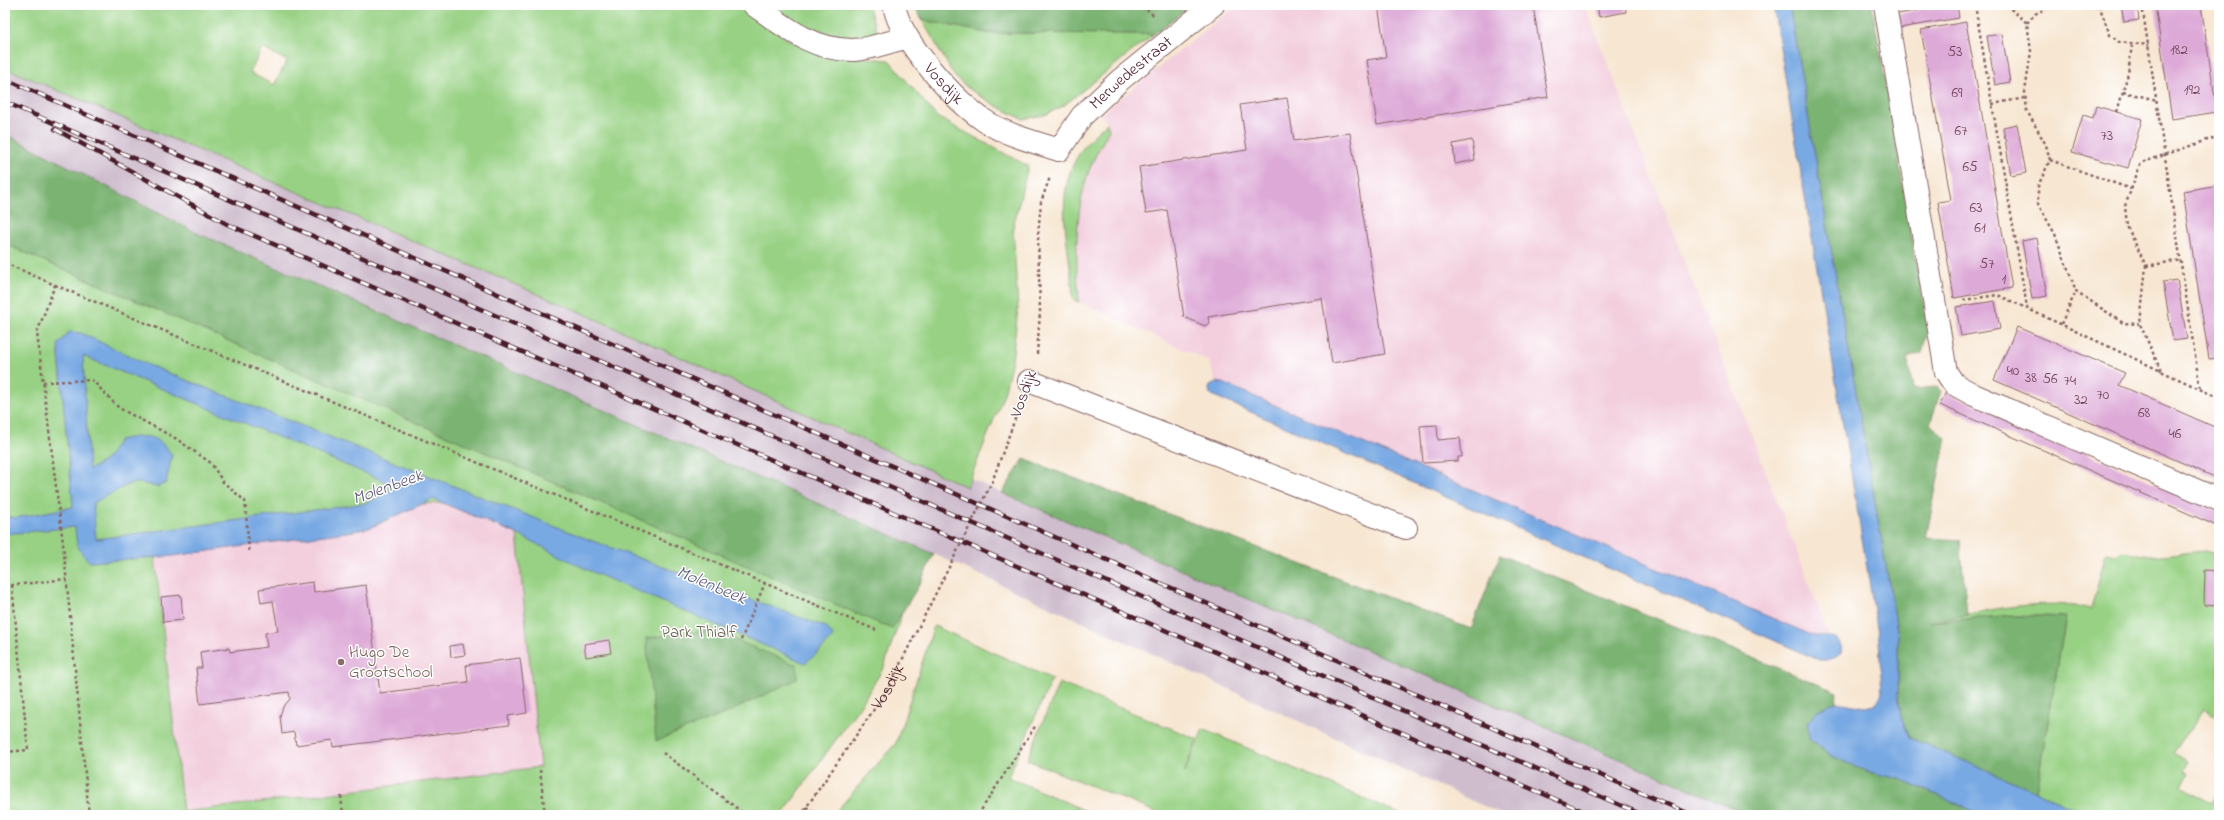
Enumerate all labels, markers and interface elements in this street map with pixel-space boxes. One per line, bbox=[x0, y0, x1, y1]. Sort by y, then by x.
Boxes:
street label: Merwedestraat bbox=[1083, 30, 1178, 116]
house number: 182 bbox=[2170, 39, 2188, 61]
house number: 53 bbox=[1948, 41, 1962, 63]
street label: Vosdijk bbox=[917, 57, 970, 111]
house number: 192 bbox=[2184, 79, 2201, 101]
house number: 69 bbox=[1951, 82, 1963, 104]
house number: 67 bbox=[1955, 120, 1967, 142]
house number: 73 bbox=[2101, 125, 2113, 147]
house number: 65 bbox=[1962, 156, 1978, 178]
house number: 63 bbox=[1970, 197, 1982, 219]
house number: 61 bbox=[1974, 217, 1986, 239]
house number: 57 bbox=[1980, 253, 1994, 275]
house number: 1 bbox=[2002, 268, 2007, 290]
house number: 40 bbox=[2007, 360, 2020, 382]
street label: Vosdijk bbox=[1004, 366, 1044, 422]
house number: 38 bbox=[2025, 367, 2037, 389]
house number: 56 bbox=[2042, 368, 2058, 390]
house number: 74 bbox=[2064, 370, 2076, 392]
house number: 70 bbox=[2097, 384, 2110, 406]
house number: 32 bbox=[2074, 389, 2088, 411]
house number: 68 bbox=[2138, 402, 2150, 424]
house number: 46 bbox=[2169, 423, 2182, 445]
water label: Molenbeek bbox=[349, 463, 428, 513]
water label: Molenbeek bbox=[672, 560, 751, 613]
park label: Park Thialf bbox=[661, 620, 737, 645]
place label: Hugo De Grootschool bbox=[349, 640, 433, 685]
marker: Hugo De Grootschool bbox=[336, 657, 346, 667]
street label: Vosdijk bbox=[864, 659, 911, 716]

